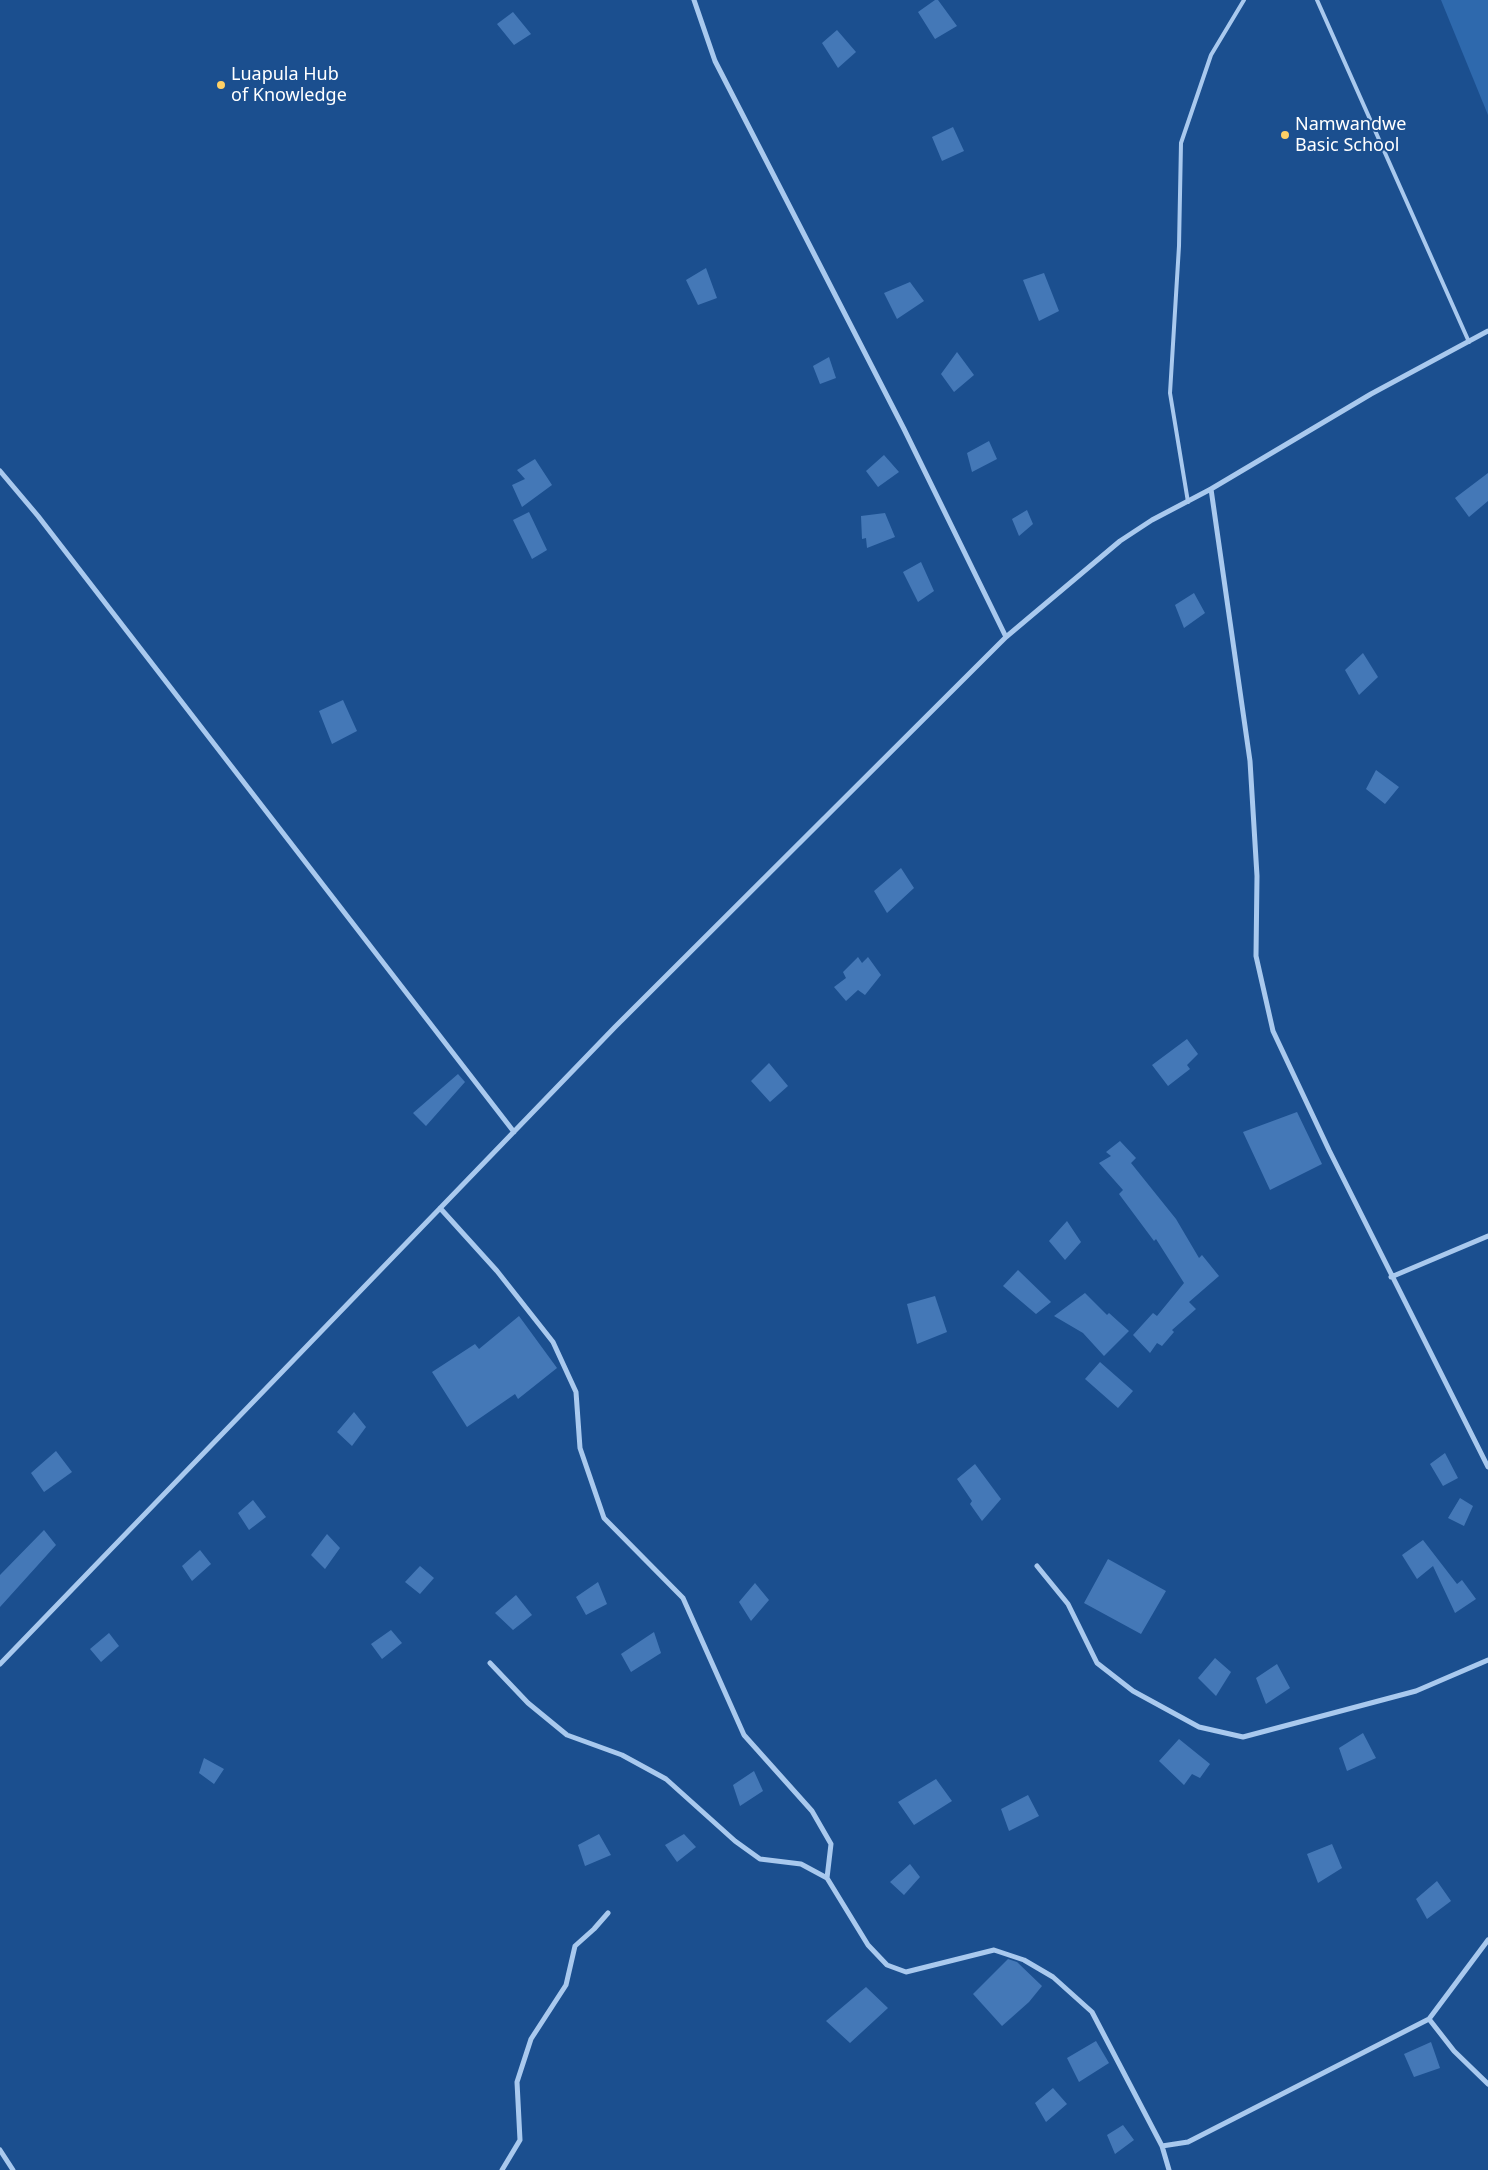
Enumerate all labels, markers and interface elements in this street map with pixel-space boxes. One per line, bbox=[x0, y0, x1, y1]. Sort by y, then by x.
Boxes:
place label: Luapula Hub of Knowledge bbox=[231, 64, 347, 106]
marker: Luapula Hub of Knowledge bbox=[215, 79, 227, 91]
place label: Namwandwe Basic School bbox=[1295, 114, 1406, 156]
marker: Namwandwe Basic School bbox=[1279, 129, 1291, 141]

